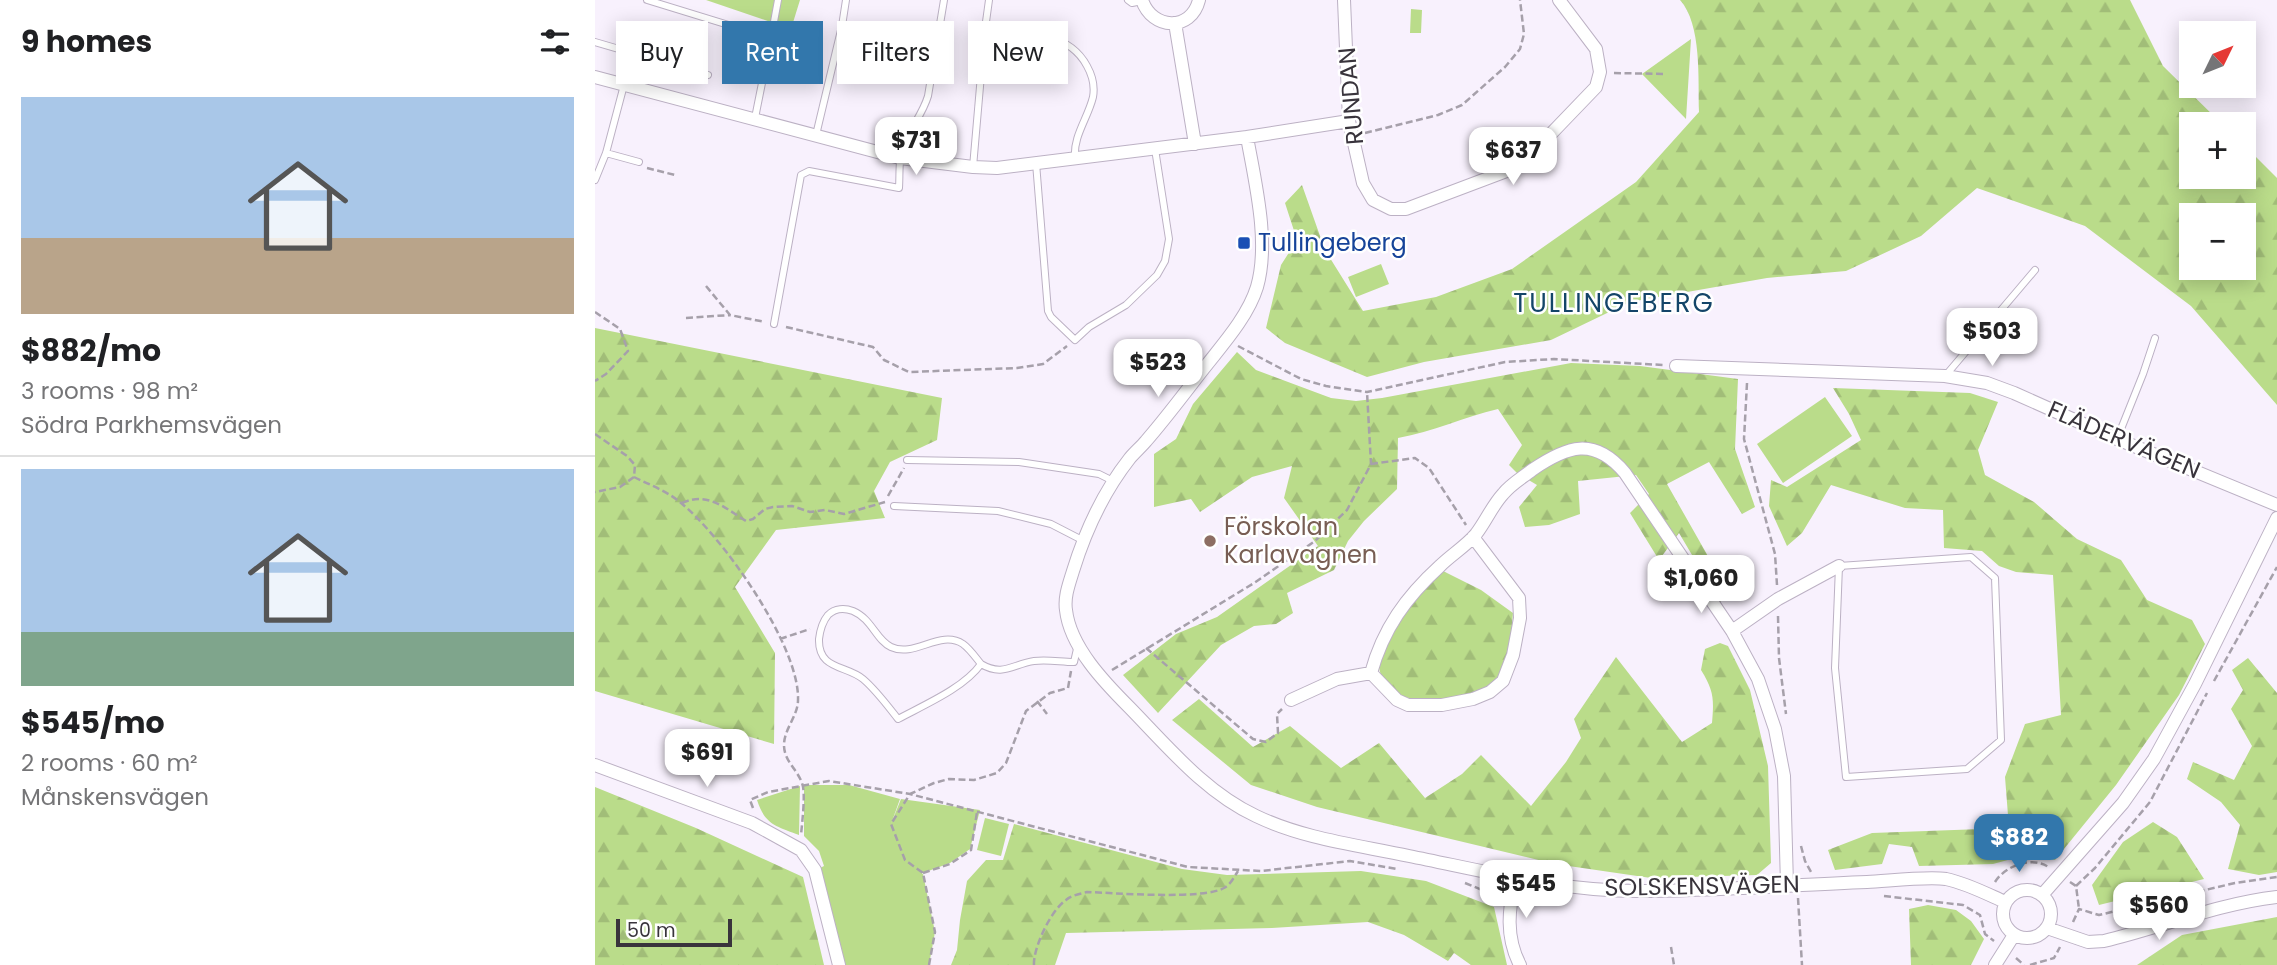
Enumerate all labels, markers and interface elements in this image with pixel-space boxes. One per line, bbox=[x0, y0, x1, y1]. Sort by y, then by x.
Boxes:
text: 9 homes bbox=[21, 20, 152, 63]
chip: Buy bbox=[616, 21, 708, 84]
chip: Rent bbox=[722, 21, 823, 84]
chip: Filters bbox=[837, 21, 954, 84]
chip: New bbox=[968, 21, 1068, 84]
north arrow bbox=[2179, 21, 2256, 98]
map controls bbox=[2179, 21, 2256, 280]
icon: filters bbox=[536, 23, 574, 61]
street label: RUNDAN bbox=[1330, 46, 1371, 146]
button: + bbox=[2179, 112, 2256, 189]
pin: $731 bbox=[875, 118, 957, 177]
text: $731 bbox=[891, 124, 941, 156]
pin: $637 bbox=[1472, 128, 1554, 187]
text: $637 bbox=[1485, 134, 1541, 166]
icon: home bbox=[235, 143, 361, 269]
button: − bbox=[2179, 203, 2256, 280]
place label: Tullingeberg bbox=[1258, 226, 1407, 259]
marker: Tullingeberg bbox=[1236, 235, 1252, 251]
district label: TULLINGEBERG bbox=[1513, 285, 1715, 321]
pin: $503 bbox=[1951, 308, 2033, 368]
text: $503 bbox=[1963, 315, 2022, 347]
text: $882/mo bbox=[21, 329, 161, 372]
pin: $523 bbox=[1117, 340, 1199, 399]
text: $523 bbox=[1129, 346, 1187, 378]
text: 3 rooms · 98 m² bbox=[21, 375, 198, 407]
street label: FLÄDERVÄGEN bbox=[2043, 393, 2206, 487]
text: Södra Parkhemsvägen bbox=[21, 409, 282, 441]
place label: Förskolan Karlavagnen bbox=[1224, 510, 1377, 571]
icon: home bbox=[235, 515, 361, 641]
marker: Förskolan Karlavagnen bbox=[1202, 533, 1218, 549]
pin: $1,060 bbox=[1644, 556, 1758, 615]
text: $1,060 bbox=[1663, 562, 1739, 594]
text: $545/mo bbox=[21, 701, 165, 744]
pin: $691 bbox=[666, 730, 748, 789]
text: $691 bbox=[681, 736, 733, 768]
text: 2 rooms · 60 m² bbox=[21, 747, 198, 779]
text: Månskensvägen bbox=[21, 781, 209, 813]
pin: $882 bbox=[1978, 814, 2060, 874]
text: $882 bbox=[1990, 821, 2048, 853]
pin: $545 bbox=[1485, 860, 1567, 920]
text: $545 bbox=[1496, 867, 1556, 899]
street label: SOLSKENSVÄGEN bbox=[1604, 867, 1800, 904]
pin: $560 bbox=[2118, 883, 2200, 942]
text: $560 bbox=[2129, 889, 2189, 921]
scale bar bbox=[616, 916, 731, 948]
text: 50 m bbox=[627, 917, 676, 944]

